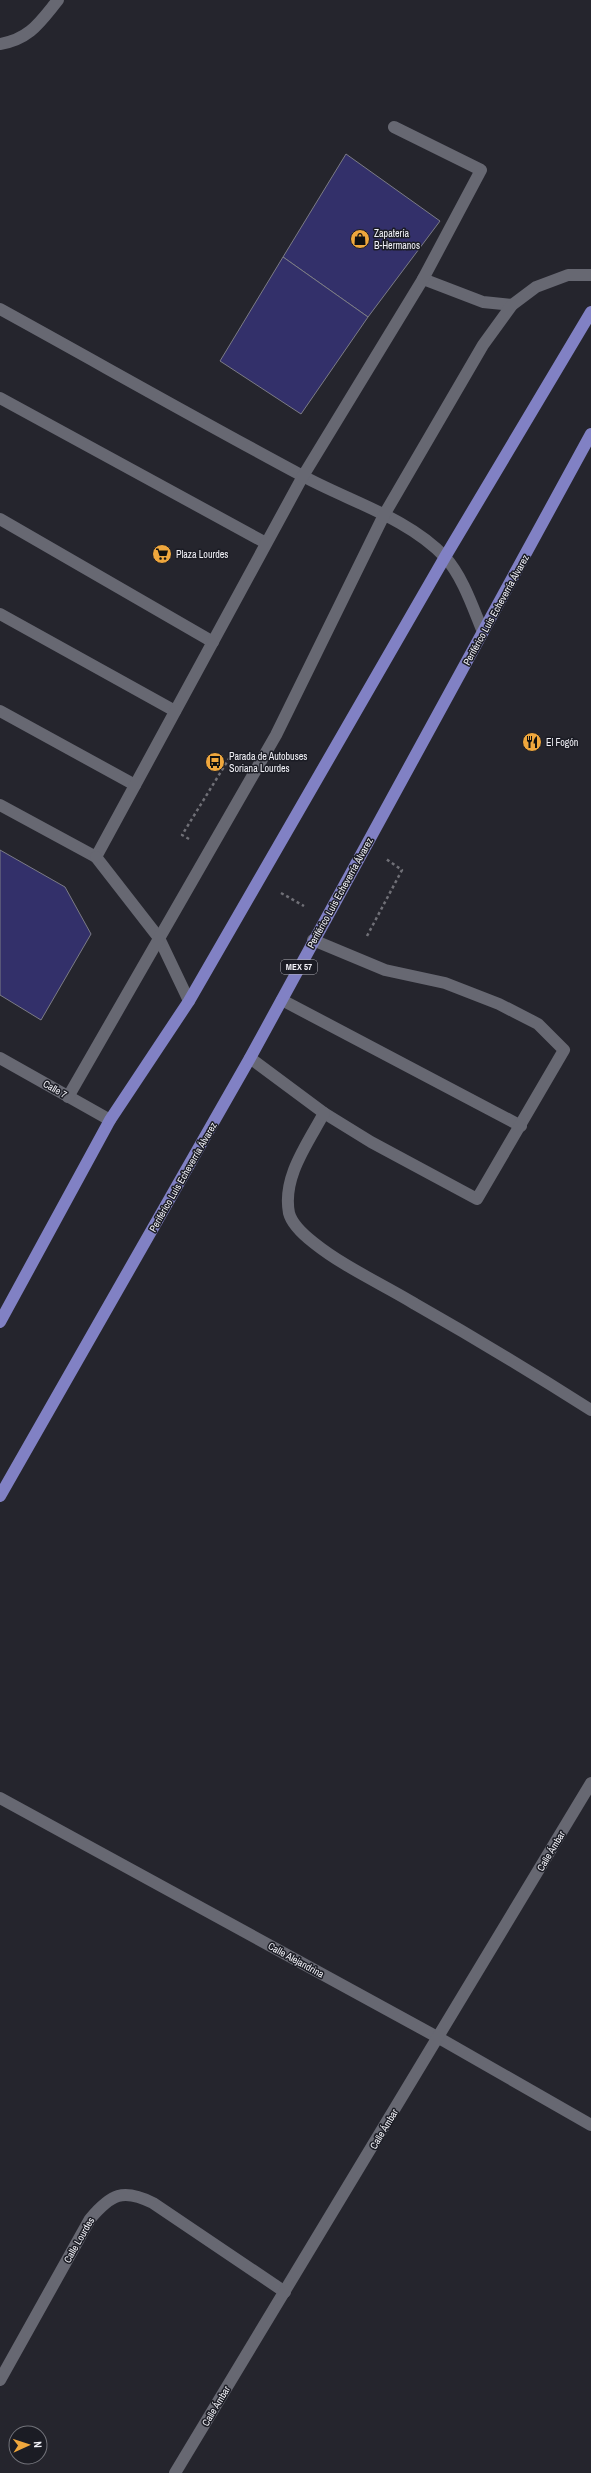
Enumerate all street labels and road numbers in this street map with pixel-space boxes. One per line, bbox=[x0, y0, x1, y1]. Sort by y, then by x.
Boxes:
street label: Periférico Luis Echeverría Álvarez bbox=[460, 552, 532, 668]
street label: Periférico Luis Echeverría Álvarez bbox=[304, 835, 376, 951]
road number: MEX 57 bbox=[281, 960, 317, 974]
street label: Calle 7 bbox=[41, 1077, 70, 1101]
street label: Periférico Luis Echeverría Álvarez bbox=[146, 1120, 220, 1234]
street label: Calle Ámbar bbox=[534, 1828, 568, 1873]
street label: Calle Alejandrina bbox=[266, 1939, 327, 1981]
street label: Calle Ámbar bbox=[367, 2106, 401, 2151]
street label: Calle Lourdes bbox=[61, 2215, 97, 2265]
street label: Calle Ámbar bbox=[199, 2383, 233, 2428]

